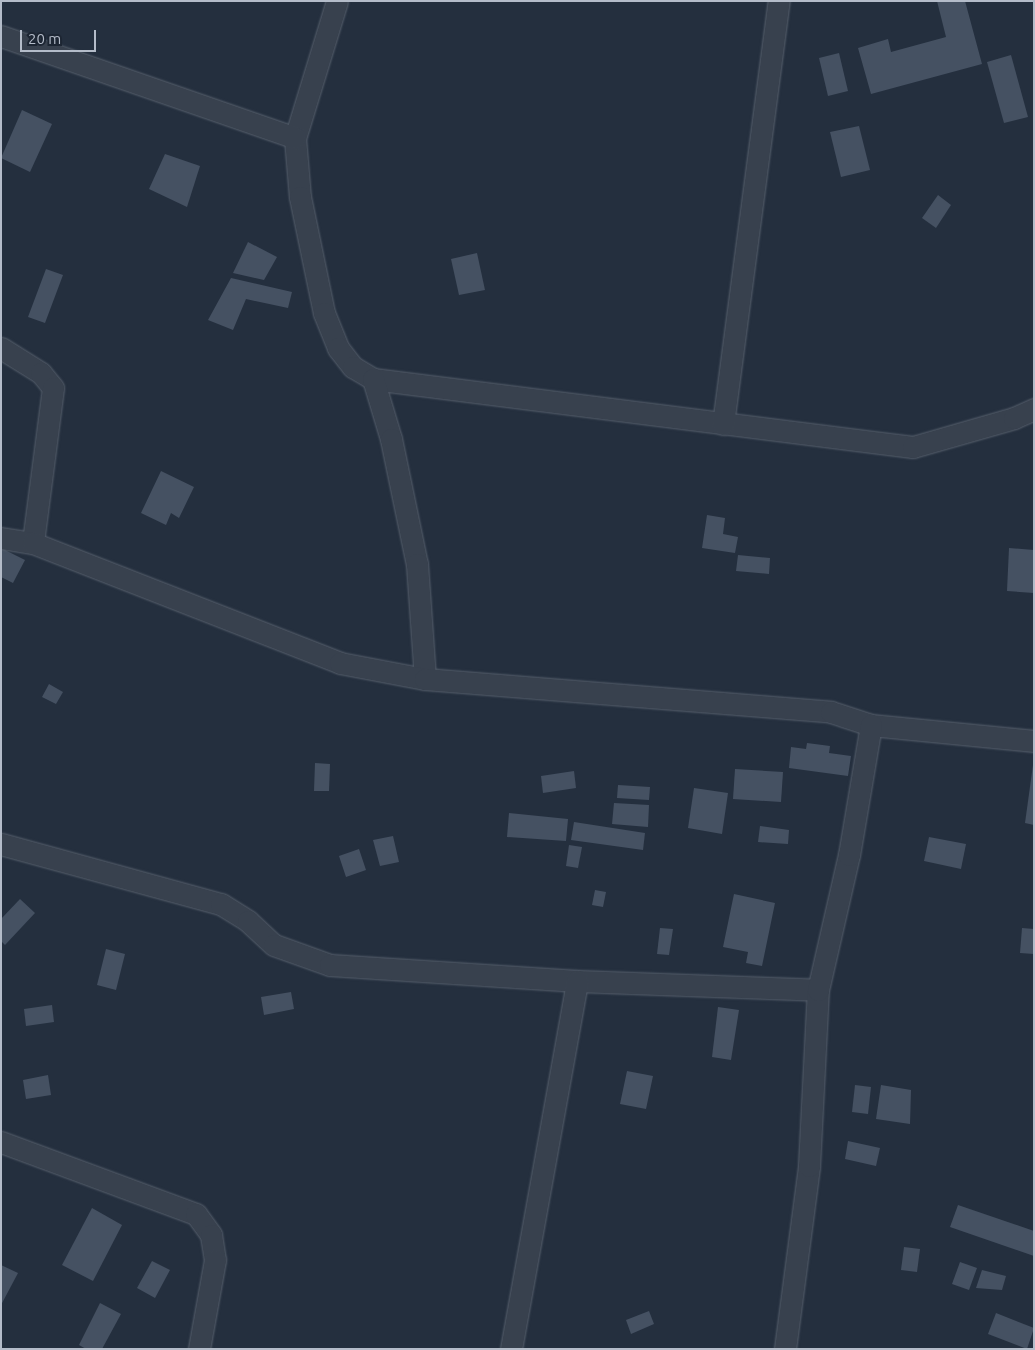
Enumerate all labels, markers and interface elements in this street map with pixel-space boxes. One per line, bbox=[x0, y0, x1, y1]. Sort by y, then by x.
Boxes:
scale bar bbox=[22, 20, 99, 52]
text: 20 m bbox=[28, 30, 61, 47]

